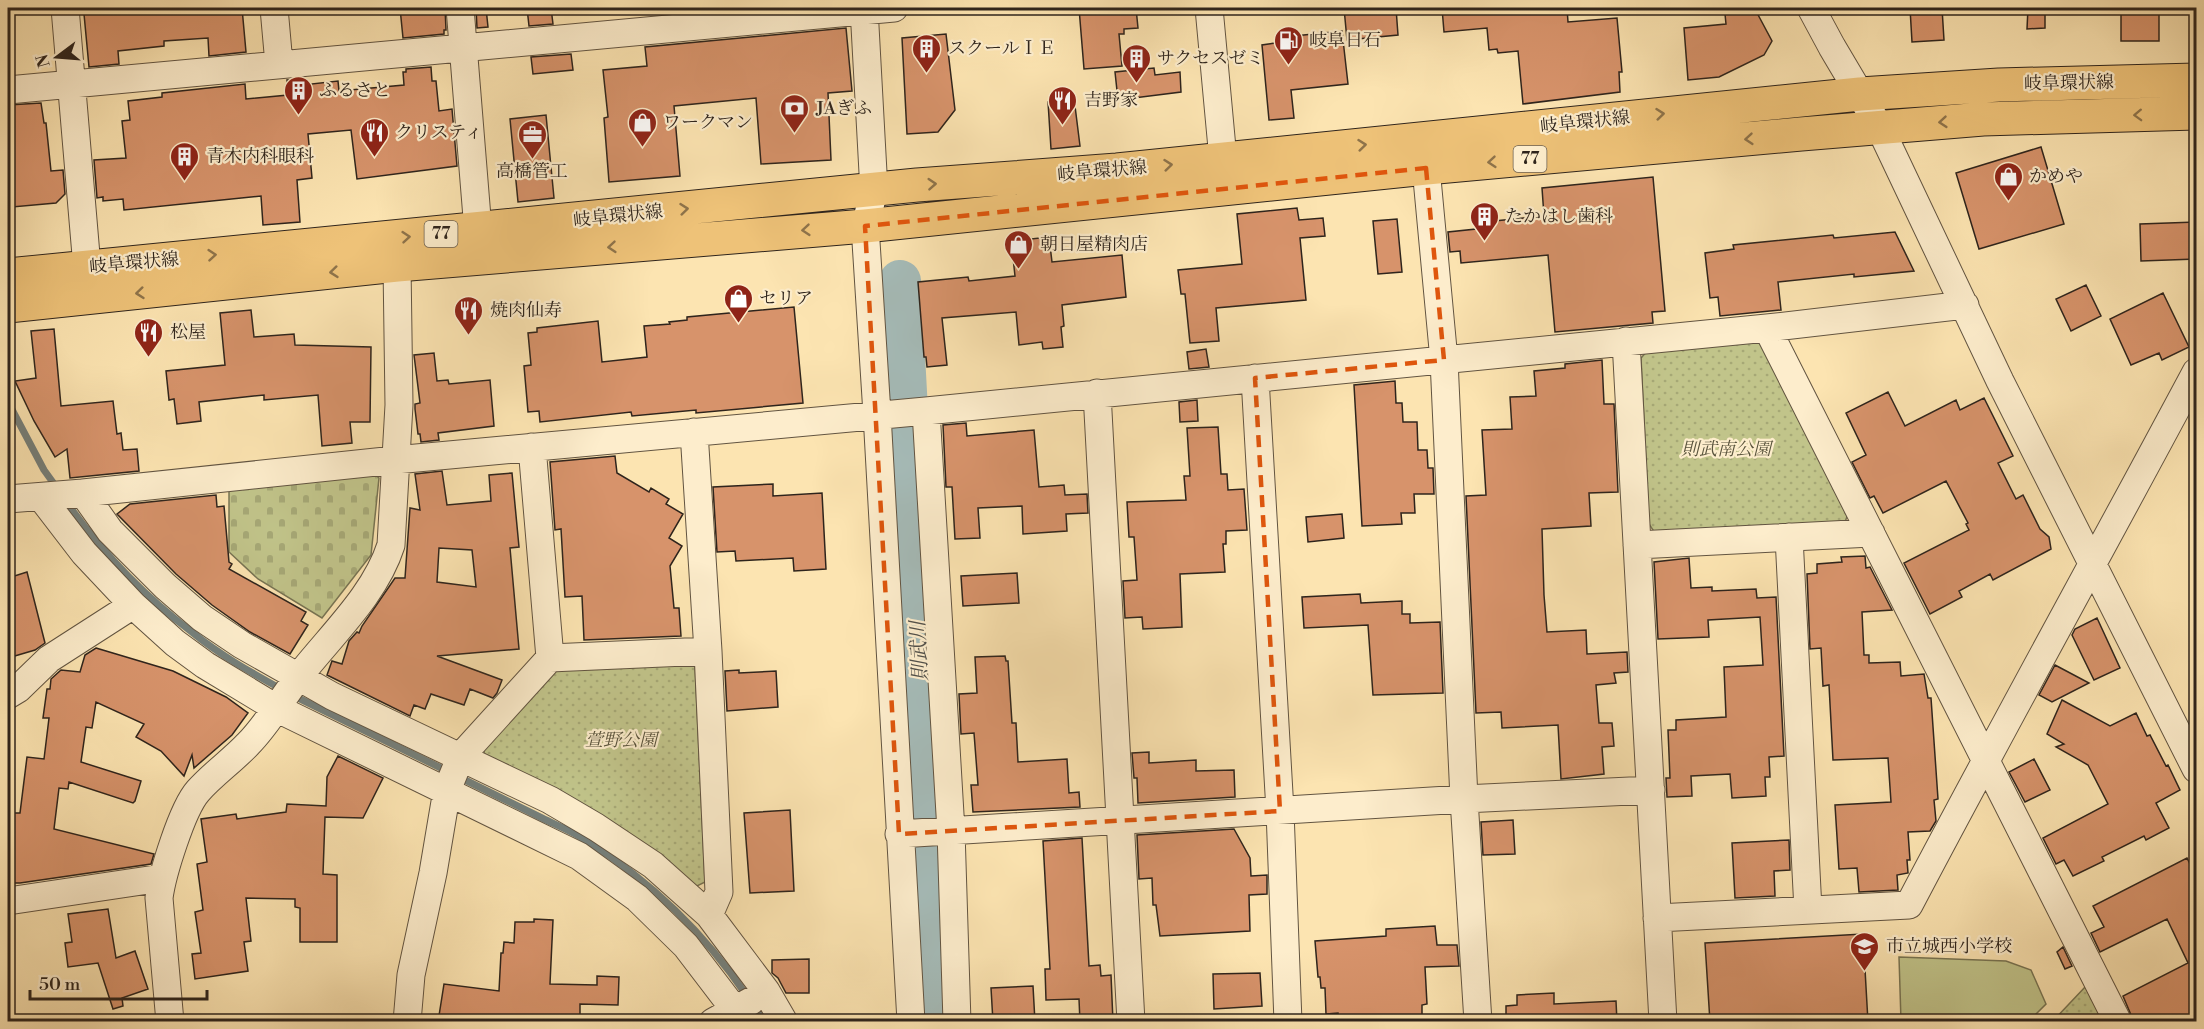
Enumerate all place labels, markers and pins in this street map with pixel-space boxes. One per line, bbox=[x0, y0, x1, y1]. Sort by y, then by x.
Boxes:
fuel station icon: 岐阜日石 bbox=[1272, 24, 1304, 66]
place label: 岐阜日石 bbox=[1309, 29, 1381, 52]
building icon: スクールＩＥ bbox=[911, 32, 943, 74]
place label: スクールＩＥ bbox=[948, 37, 1056, 60]
building icon: サクセスゼミ bbox=[1120, 42, 1152, 84]
place label: サクセスゼミ bbox=[1157, 47, 1264, 70]
building icon: ふるさと bbox=[282, 74, 314, 116]
place label: ふるさと bbox=[319, 79, 391, 102]
restaurant icon: 吉野家 bbox=[1047, 84, 1079, 126]
place label: 吉野家 bbox=[1084, 89, 1138, 112]
bank icon: JAぎふ bbox=[779, 92, 811, 134]
place label: JAぎふ bbox=[815, 97, 872, 120]
shop icon: ワークマン bbox=[626, 106, 658, 148]
place label: ワークマン bbox=[663, 111, 753, 134]
restaurant icon: クリスティ bbox=[358, 116, 390, 158]
office icon: 高橋管工 bbox=[516, 118, 548, 160]
place label: クリスティ bbox=[395, 121, 483, 144]
building icon: 青木内科眼科 bbox=[169, 140, 201, 182]
place label: 青木内科眼科 bbox=[206, 145, 314, 168]
place label: 高橋管工 bbox=[496, 160, 568, 183]
shop icon: かめや bbox=[1992, 160, 2024, 202]
place label: かめや bbox=[2029, 165, 2083, 188]
building icon: たかはし歯科 bbox=[1468, 200, 1500, 242]
place label: たかはし歯科 bbox=[1505, 205, 1613, 228]
shop icon: 朝日屋精肉店 bbox=[1003, 228, 1035, 270]
place label: 朝日屋精肉店 bbox=[1040, 233, 1148, 256]
shop icon: セリア bbox=[722, 282, 754, 324]
place label: セリア bbox=[759, 287, 813, 310]
restaurant icon: 焼肉仙寿 bbox=[453, 294, 485, 336]
place label: 焼肉仙寿 bbox=[490, 299, 562, 322]
restaurant icon: 松屋 bbox=[133, 316, 165, 358]
place label: 松屋 bbox=[170, 321, 206, 344]
school or university icon: 市立城西小学校 bbox=[1849, 930, 1881, 972]
place label: 市立城西小学校 bbox=[1886, 935, 2012, 958]

